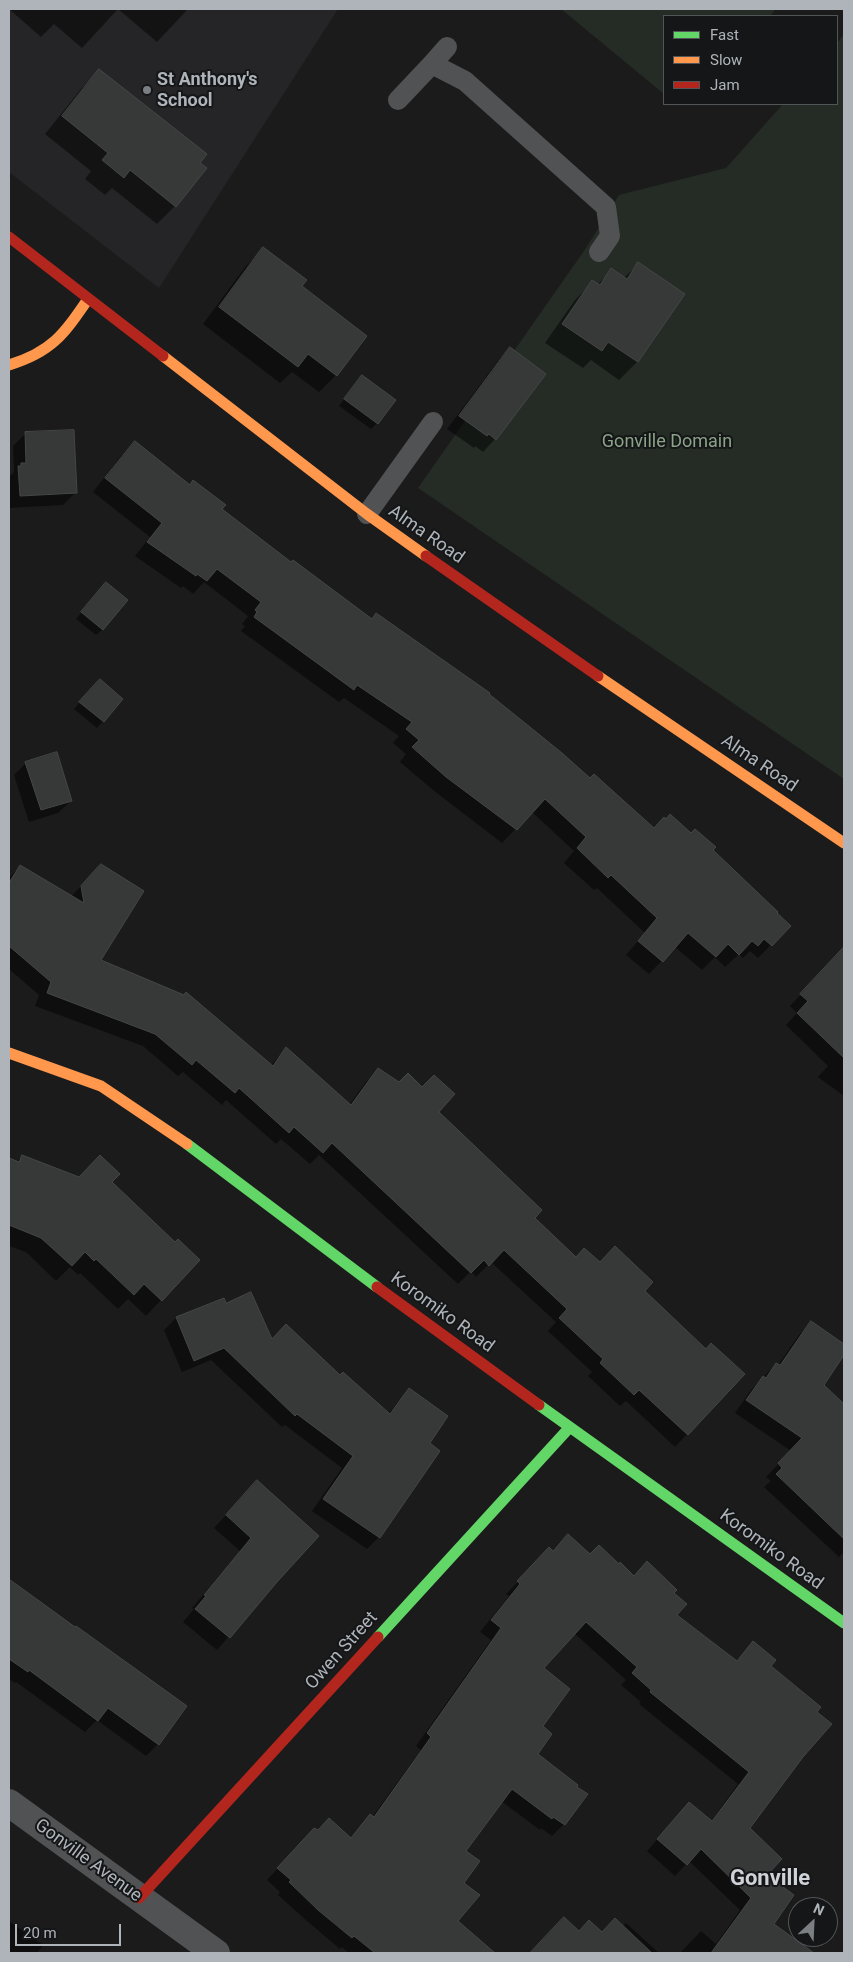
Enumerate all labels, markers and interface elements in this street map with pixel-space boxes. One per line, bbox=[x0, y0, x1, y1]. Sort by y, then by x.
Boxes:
legend bbox=[663, 15, 838, 105]
text: Fast bbox=[710, 26, 739, 44]
text: Slow bbox=[710, 51, 742, 69]
place label: St Anthony's School bbox=[157, 69, 258, 112]
text: Jam bbox=[710, 76, 740, 94]
marker: St Anthony's School bbox=[141, 84, 153, 96]
park label: Gonville Domain bbox=[602, 431, 732, 453]
street label: Alma Road bbox=[384, 501, 468, 569]
street label: Alma Road bbox=[717, 731, 801, 797]
street label: Koromiko Road bbox=[386, 1268, 498, 1358]
street label: Koromiko Road bbox=[715, 1505, 827, 1595]
street label: Owen Street bbox=[301, 1608, 383, 1694]
street label: Gonville Avenue bbox=[30, 1815, 146, 1907]
district label: Gonville bbox=[730, 1866, 810, 1892]
north arrow bbox=[788, 1897, 838, 1947]
text: N bbox=[811, 1900, 827, 1919]
scale bar bbox=[18, 1914, 124, 1946]
text: 20 m bbox=[23, 1924, 57, 1942]

